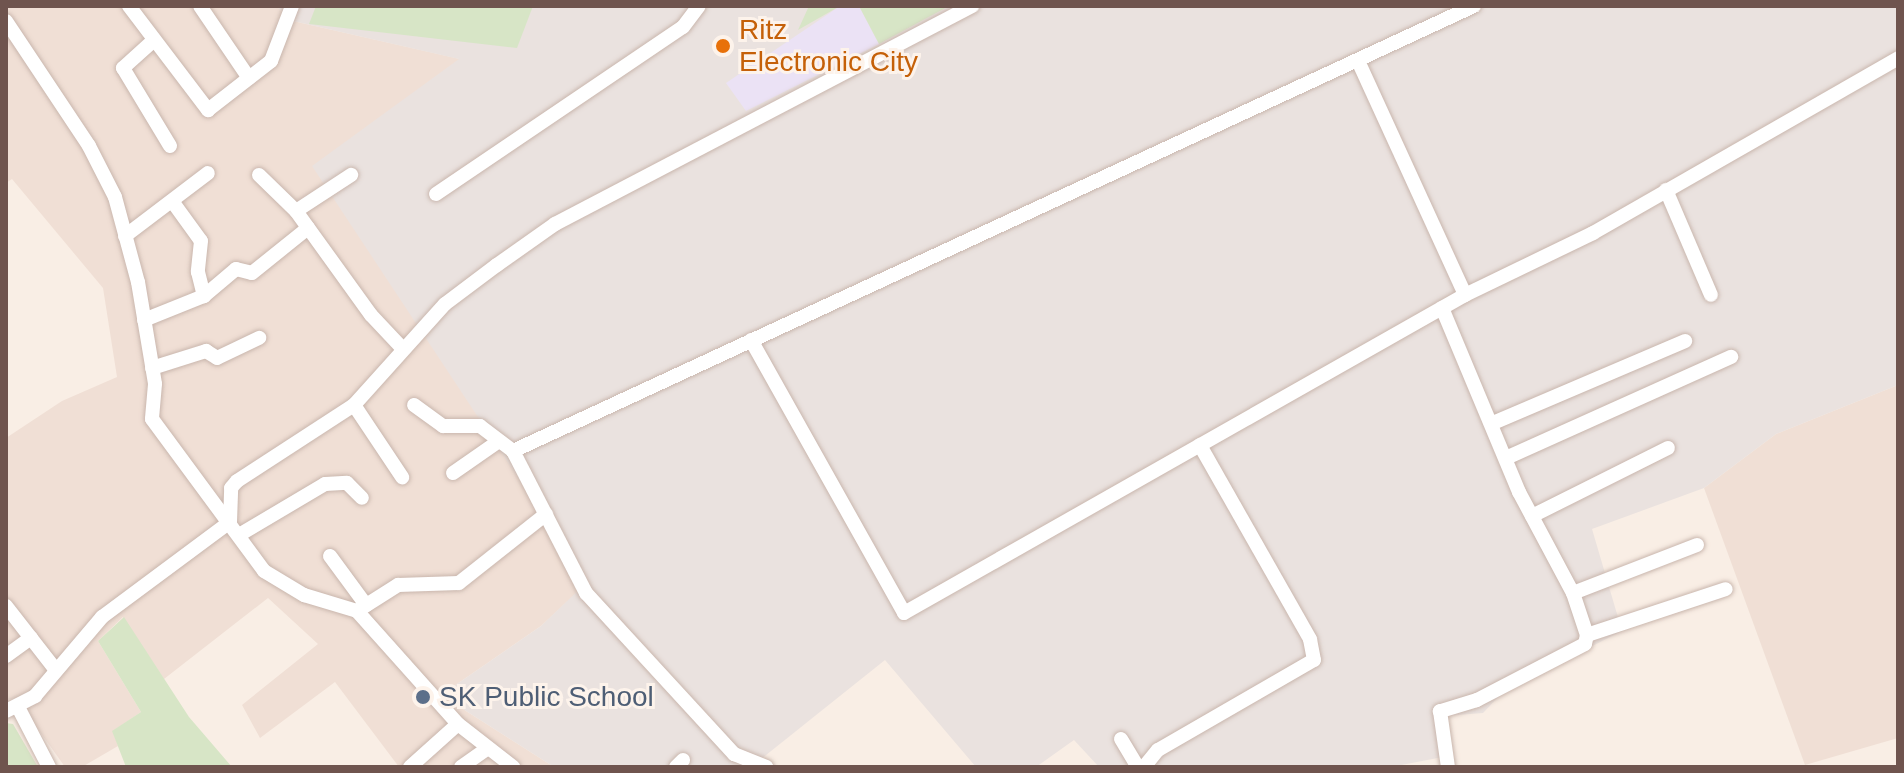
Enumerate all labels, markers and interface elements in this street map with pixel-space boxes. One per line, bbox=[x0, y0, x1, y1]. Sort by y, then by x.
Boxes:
place label: Ritz Electronic City bbox=[739, 13, 918, 79]
marker: Ritz Electronic City bbox=[714, 37, 732, 55]
place label: SK Public School bbox=[439, 680, 654, 714]
marker: SK Public School bbox=[414, 688, 432, 706]

